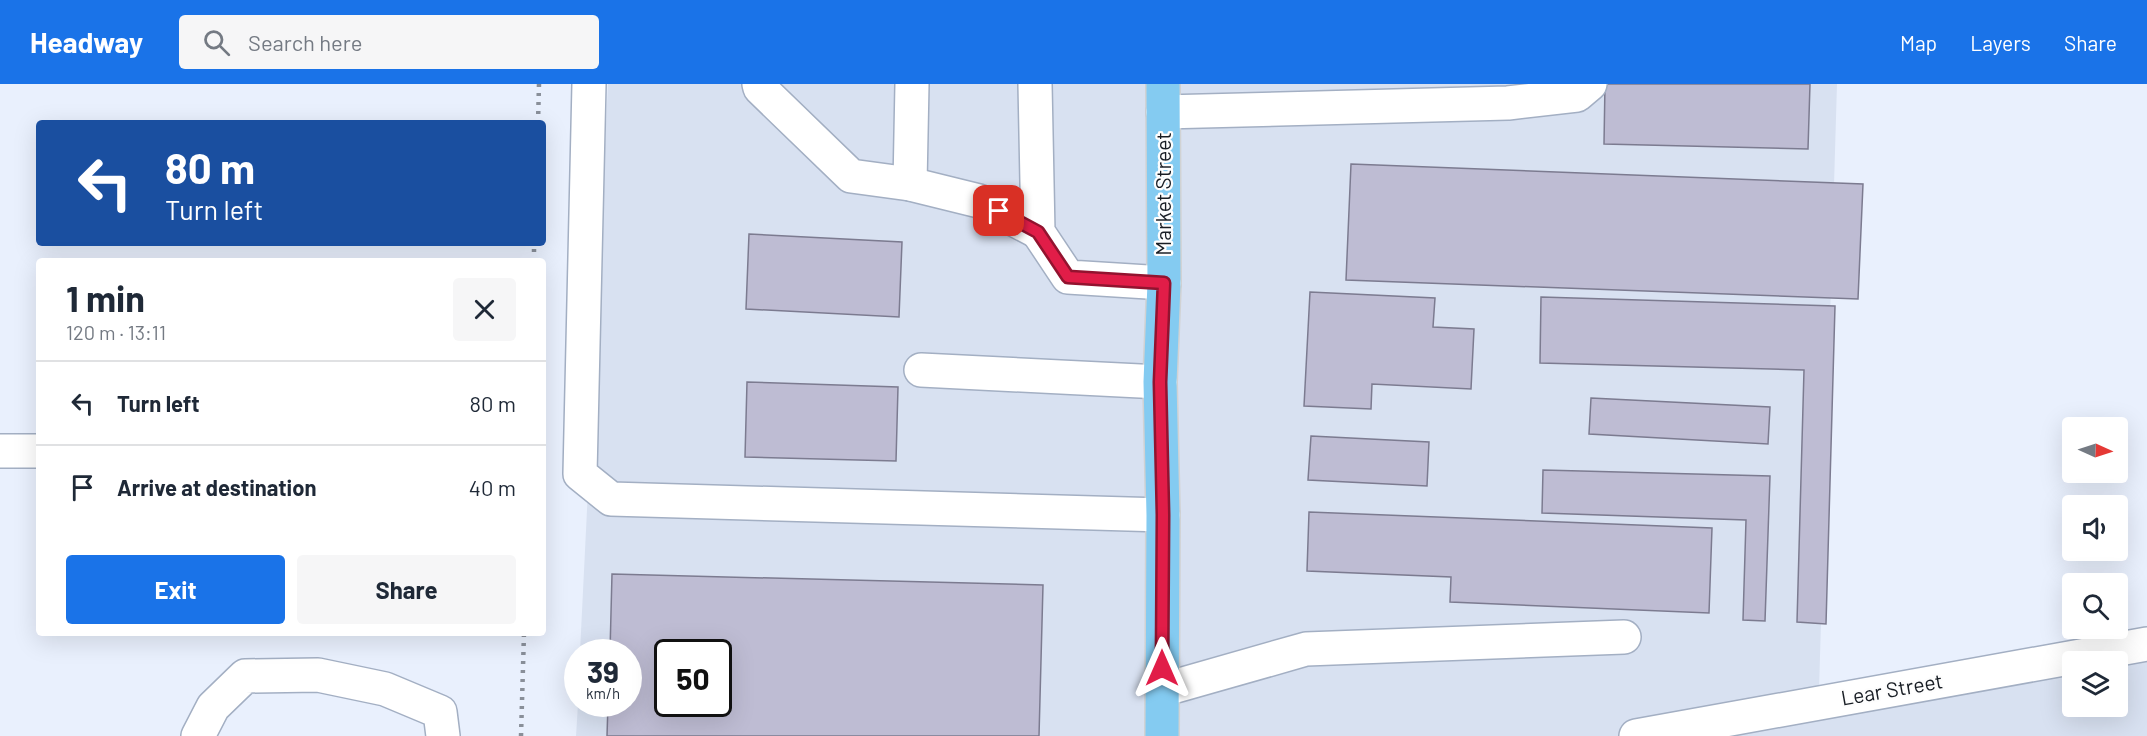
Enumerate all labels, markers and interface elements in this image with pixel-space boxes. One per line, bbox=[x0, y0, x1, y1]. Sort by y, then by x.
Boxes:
search box bbox=[179, 15, 599, 69]
text: Headway bbox=[30, 25, 143, 59]
icon: search bbox=[200, 26, 233, 59]
text: Search here bbox=[248, 29, 362, 55]
text: Map bbox=[1900, 30, 1937, 55]
text: Layers bbox=[1970, 30, 2031, 55]
text: Share bbox=[2064, 30, 2117, 55]
street label: Market Street bbox=[1150, 132, 1175, 256]
text: 80 m bbox=[165, 142, 255, 192]
icon: left bbox=[66, 144, 144, 222]
pin bbox=[973, 185, 1024, 236]
text: Turn left bbox=[165, 193, 263, 225]
icon: arrive bbox=[982, 194, 1015, 227]
text: 1 min bbox=[66, 276, 145, 319]
button: close bbox=[453, 278, 516, 341]
text: 120 m · 13:11 bbox=[66, 320, 166, 344]
icon: left bbox=[66, 387, 99, 420]
text: Turn left bbox=[117, 390, 200, 416]
text: 80 m bbox=[470, 390, 516, 416]
north arrow bbox=[2062, 417, 2128, 483]
map controls bbox=[2062, 417, 2128, 717]
icon: arrive bbox=[66, 471, 99, 504]
text: Arrive at destination bbox=[117, 474, 316, 500]
text: 40 m bbox=[469, 474, 516, 500]
button: sound bbox=[2062, 495, 2128, 561]
button: Exit bbox=[66, 555, 285, 624]
button: Share bbox=[297, 555, 516, 624]
button: search bbox=[2062, 573, 2128, 639]
position arrow bbox=[1130, 636, 1194, 700]
speed limit sign: 50 bbox=[654, 639, 732, 717]
button: layers bbox=[2062, 651, 2128, 717]
text: 39 bbox=[587, 653, 619, 689]
street label: Lear Street bbox=[1839, 667, 1945, 710]
text: km/h bbox=[586, 684, 620, 702]

